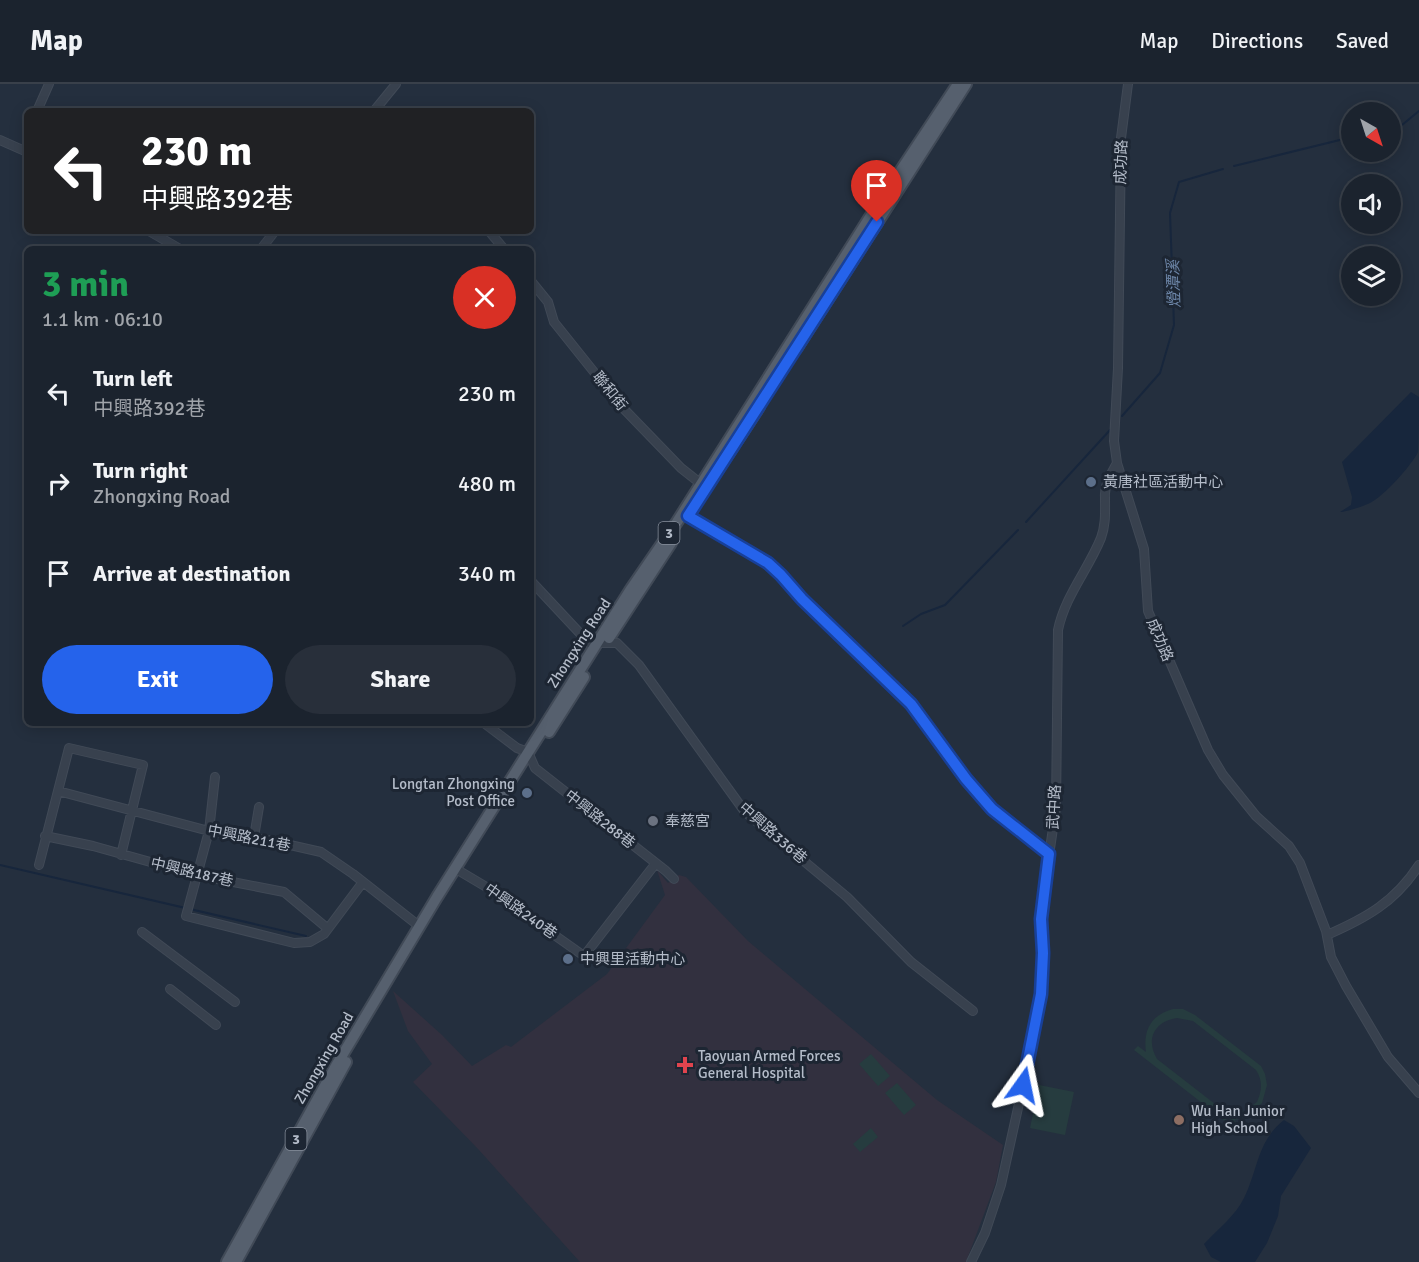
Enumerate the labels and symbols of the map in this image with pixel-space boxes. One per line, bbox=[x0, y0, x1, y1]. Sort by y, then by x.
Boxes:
north arrow bbox=[1341, 102, 1401, 162]
street label: 成功路 bbox=[1111, 139, 1131, 185]
pin bbox=[851, 160, 902, 222]
water label: 燈潭溪 bbox=[1163, 258, 1185, 308]
street label: 聯和街 bbox=[589, 368, 631, 414]
place label: 黃唐社區活動中心 bbox=[1103, 473, 1223, 491]
marker: 黃唐社區活動中心 bbox=[1084, 475, 1098, 489]
road number: 3 bbox=[658, 522, 680, 544]
street label: Zhongxing Road bbox=[543, 595, 615, 691]
street label: 成功路 bbox=[1143, 616, 1177, 664]
place label: Longtan Zhongxing Post Office bbox=[392, 775, 515, 810]
street label: 武中路 bbox=[1044, 784, 1064, 830]
marker: Longtan Zhongxing Post Office bbox=[520, 786, 534, 800]
street label: 中興路288巷 bbox=[561, 786, 639, 852]
street label: 中興路336巷 bbox=[735, 799, 811, 867]
place label: 奉慈宮 bbox=[665, 812, 710, 830]
marker: 奉慈宮 bbox=[646, 814, 660, 828]
street label: 中興路211巷 bbox=[206, 821, 292, 855]
street label: 中興路187巷 bbox=[149, 854, 235, 890]
street label: 中興路240巷 bbox=[481, 879, 561, 943]
place label: 中興里活動中心 bbox=[580, 950, 685, 968]
marker: 中興里活動中心 bbox=[561, 952, 575, 966]
street label: Zhongxing Road bbox=[290, 1009, 358, 1107]
place label: Taoyuan Armed Forces General Hospital bbox=[698, 1047, 841, 1082]
position arrow bbox=[991, 1053, 1055, 1117]
marker: Taoyuan Armed Forces General Hospital bbox=[676, 1056, 694, 1074]
place label: Wu Han Junior High School bbox=[1191, 1102, 1285, 1137]
marker: Wu Han Junior High School bbox=[1172, 1113, 1186, 1127]
road number: 3 bbox=[286, 1128, 306, 1150]

